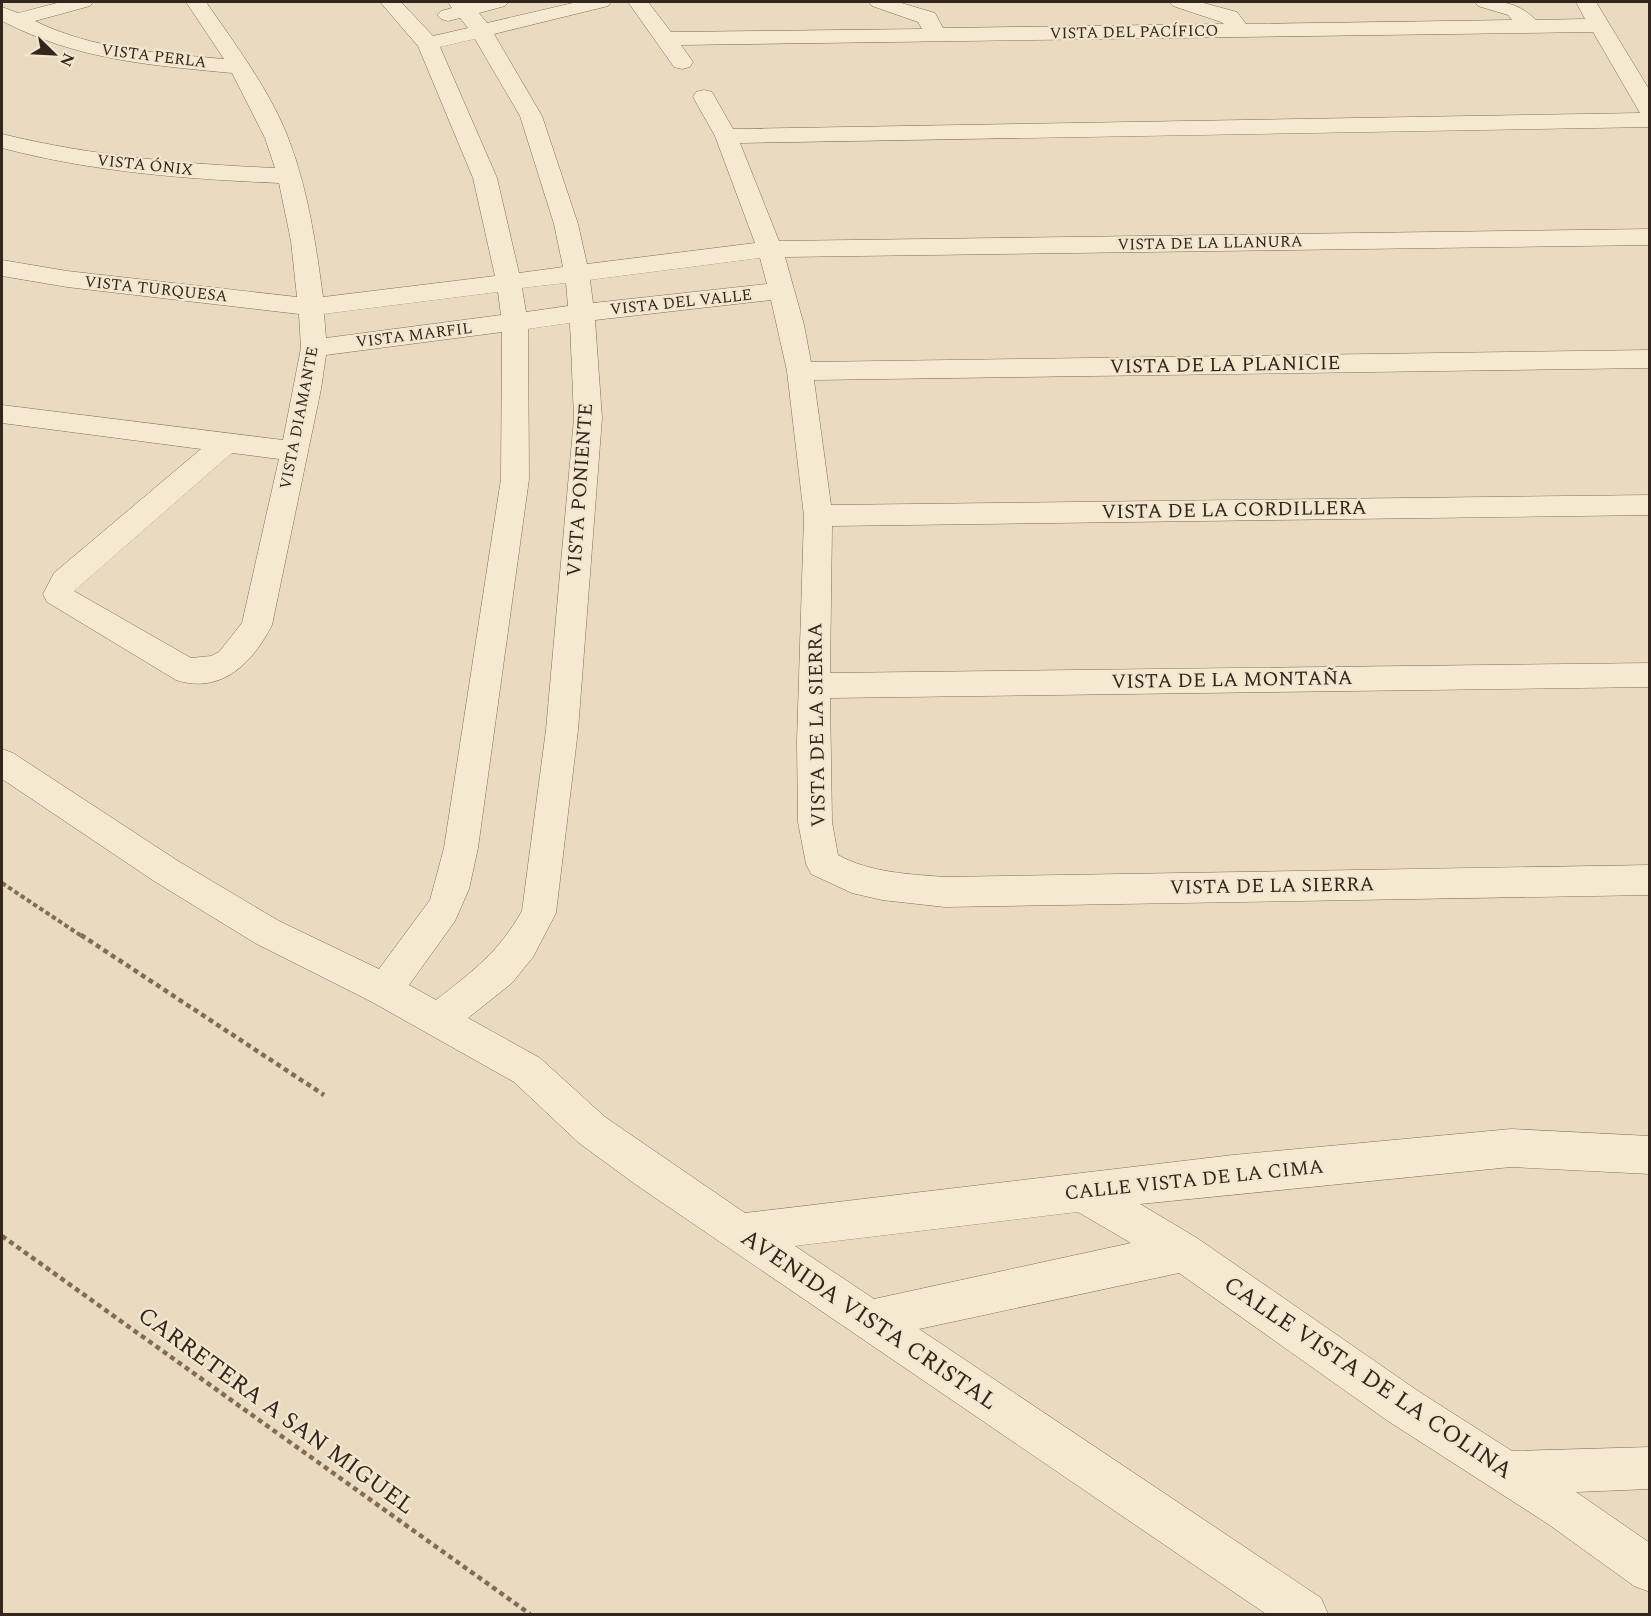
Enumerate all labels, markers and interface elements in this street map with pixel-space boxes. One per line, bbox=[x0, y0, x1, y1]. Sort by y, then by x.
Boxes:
street label: VISTA DEL PACÍFICO bbox=[1049, 19, 1219, 45]
north arrow bbox=[24, 24, 84, 84]
street label: VISTA PERLA bbox=[100, 38, 208, 74]
text: N bbox=[53, 49, 80, 71]
street label: VISTA ÓNIX bbox=[96, 148, 194, 182]
street label: VISTA DE LA LLANURA bbox=[1117, 229, 1303, 257]
street label: VISTA TURQUESA bbox=[83, 270, 229, 308]
street label: VISTA DEL VALLE bbox=[609, 283, 753, 321]
street label: VISTA MARFIL bbox=[354, 316, 474, 354]
street label: VISTA DIAMANTE bbox=[273, 345, 325, 491]
street label: VISTA DE LA PLANICIE bbox=[1109, 348, 1341, 382]
street label: VISTA PONIENTE bbox=[559, 402, 601, 578]
street label: VISTA DE LA CORDILLERA bbox=[1101, 493, 1367, 527]
street label: VISTA DE LA SIERRA bbox=[800, 622, 834, 828]
street label: VISTA DE LA MONTAÑA bbox=[1111, 663, 1353, 697]
street label: VISTA DE LA SIERRA bbox=[1169, 869, 1375, 903]
street label: CALLE VISTA DE LA CIMA bbox=[1063, 1151, 1325, 1209]
street label: AVENIDA VISTA CRISTAL bbox=[733, 1220, 1005, 1420]
street label: CALLE VISTA DE LA COLINA bbox=[1216, 1267, 1520, 1489]
street label: CARRETERA A SAN MIGUEL bbox=[130, 1298, 422, 1524]

